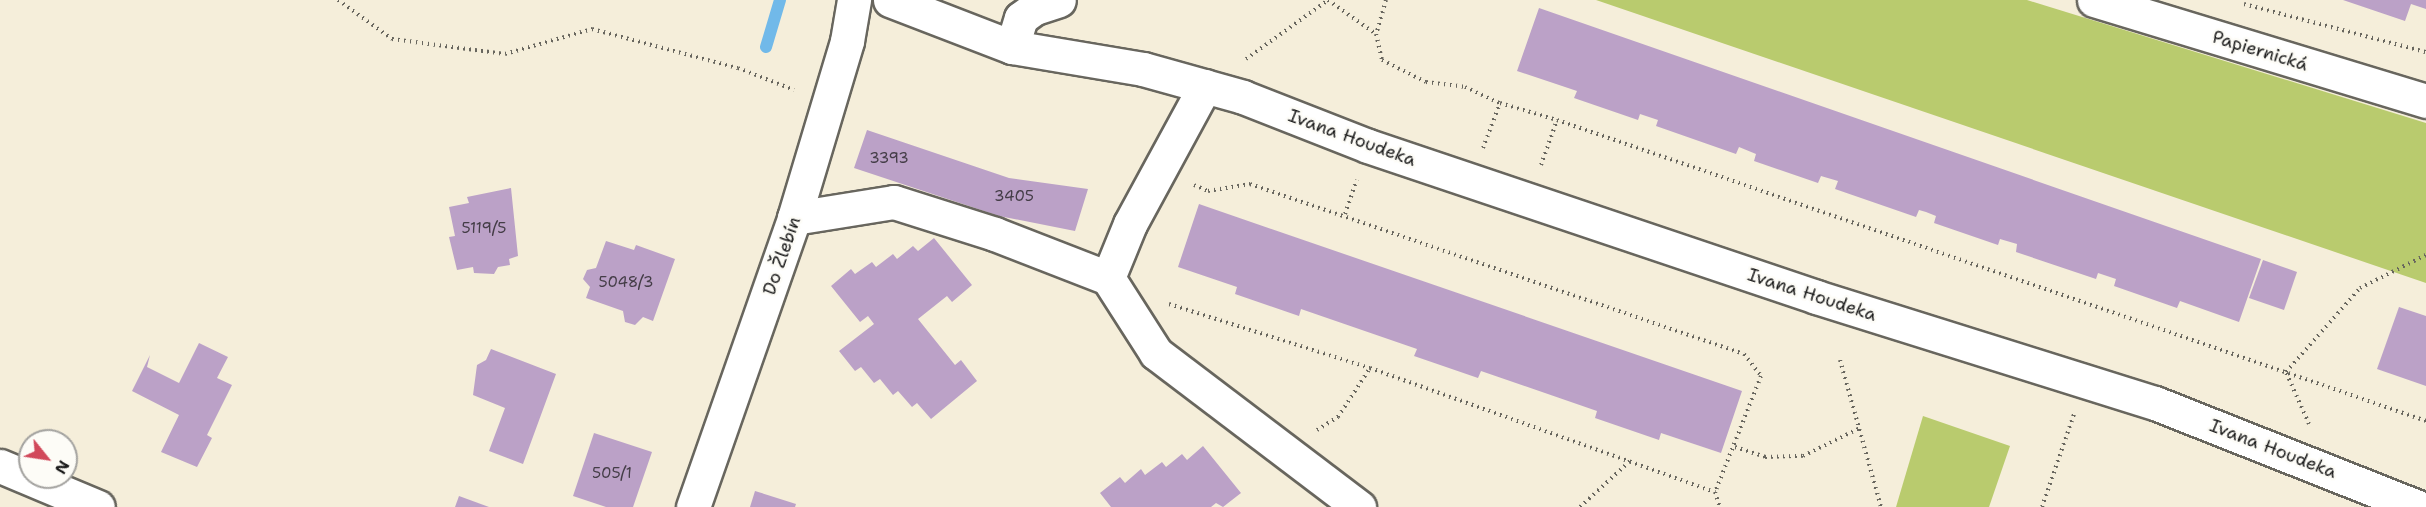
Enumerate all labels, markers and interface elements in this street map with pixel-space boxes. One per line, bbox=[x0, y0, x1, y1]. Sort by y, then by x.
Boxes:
street label: Papiernická bbox=[2210, 26, 2310, 76]
street label: Ivana Houdeka bbox=[1285, 105, 1419, 171]
house number: 3393 bbox=[869, 150, 909, 168]
house number: 3405 bbox=[994, 188, 1034, 206]
street label: Do Žlebín bbox=[759, 214, 805, 298]
house number: 5119/5 bbox=[461, 220, 507, 238]
street label: Ivana Houdeka bbox=[1745, 264, 1879, 326]
house number: 5048/3 bbox=[599, 274, 653, 292]
street label: Ivana Houdeka bbox=[2207, 415, 2339, 483]
north arrow bbox=[18, 429, 78, 489]
text: N bbox=[50, 457, 75, 478]
house number: 505/1 bbox=[592, 465, 632, 483]

